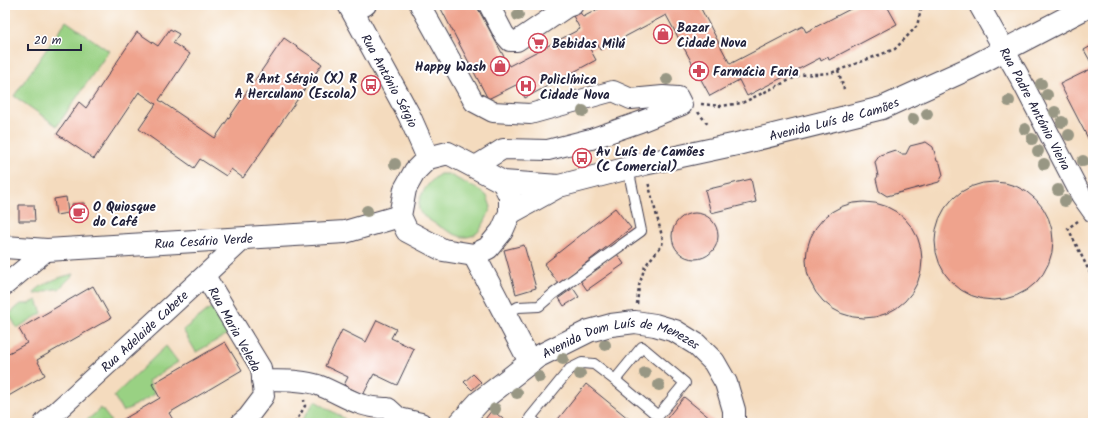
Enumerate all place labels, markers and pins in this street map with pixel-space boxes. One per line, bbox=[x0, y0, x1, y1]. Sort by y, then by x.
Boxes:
place label: Bazar Cidade Nova bbox=[677, 18, 747, 54]
shop icon: Bazar Cidade Nova bbox=[652, 23, 674, 45]
supermarket icon: Bebidas Milú bbox=[527, 32, 549, 54]
place label: Bebidas Milú bbox=[552, 34, 626, 55]
shop icon: Happy Wash bbox=[489, 55, 511, 77]
place label: Happy Wash bbox=[415, 57, 486, 78]
pharmacy icon: Farmácia Faria bbox=[688, 60, 710, 82]
place label: Farmácia Faria bbox=[713, 62, 799, 83]
place label: R Ant Sérgio (X) R A Herculano (Escola) bbox=[235, 69, 357, 105]
place label: Policlínica Cidade Nova bbox=[540, 70, 610, 106]
bus stop icon: R Ant Sérgio (X) R A Herculano (Escola) bbox=[360, 74, 382, 96]
hospital icon: Policlínica Cidade Nova bbox=[515, 75, 537, 97]
place label: Av Luís de Camões (C Comercial) bbox=[596, 142, 705, 178]
bus stop icon: Av Luís de Camões (C Comercial) bbox=[571, 147, 593, 169]
place label: O Quiosque do Café bbox=[93, 197, 156, 233]
cafe icon: O Quiosque do Café bbox=[68, 202, 90, 224]

